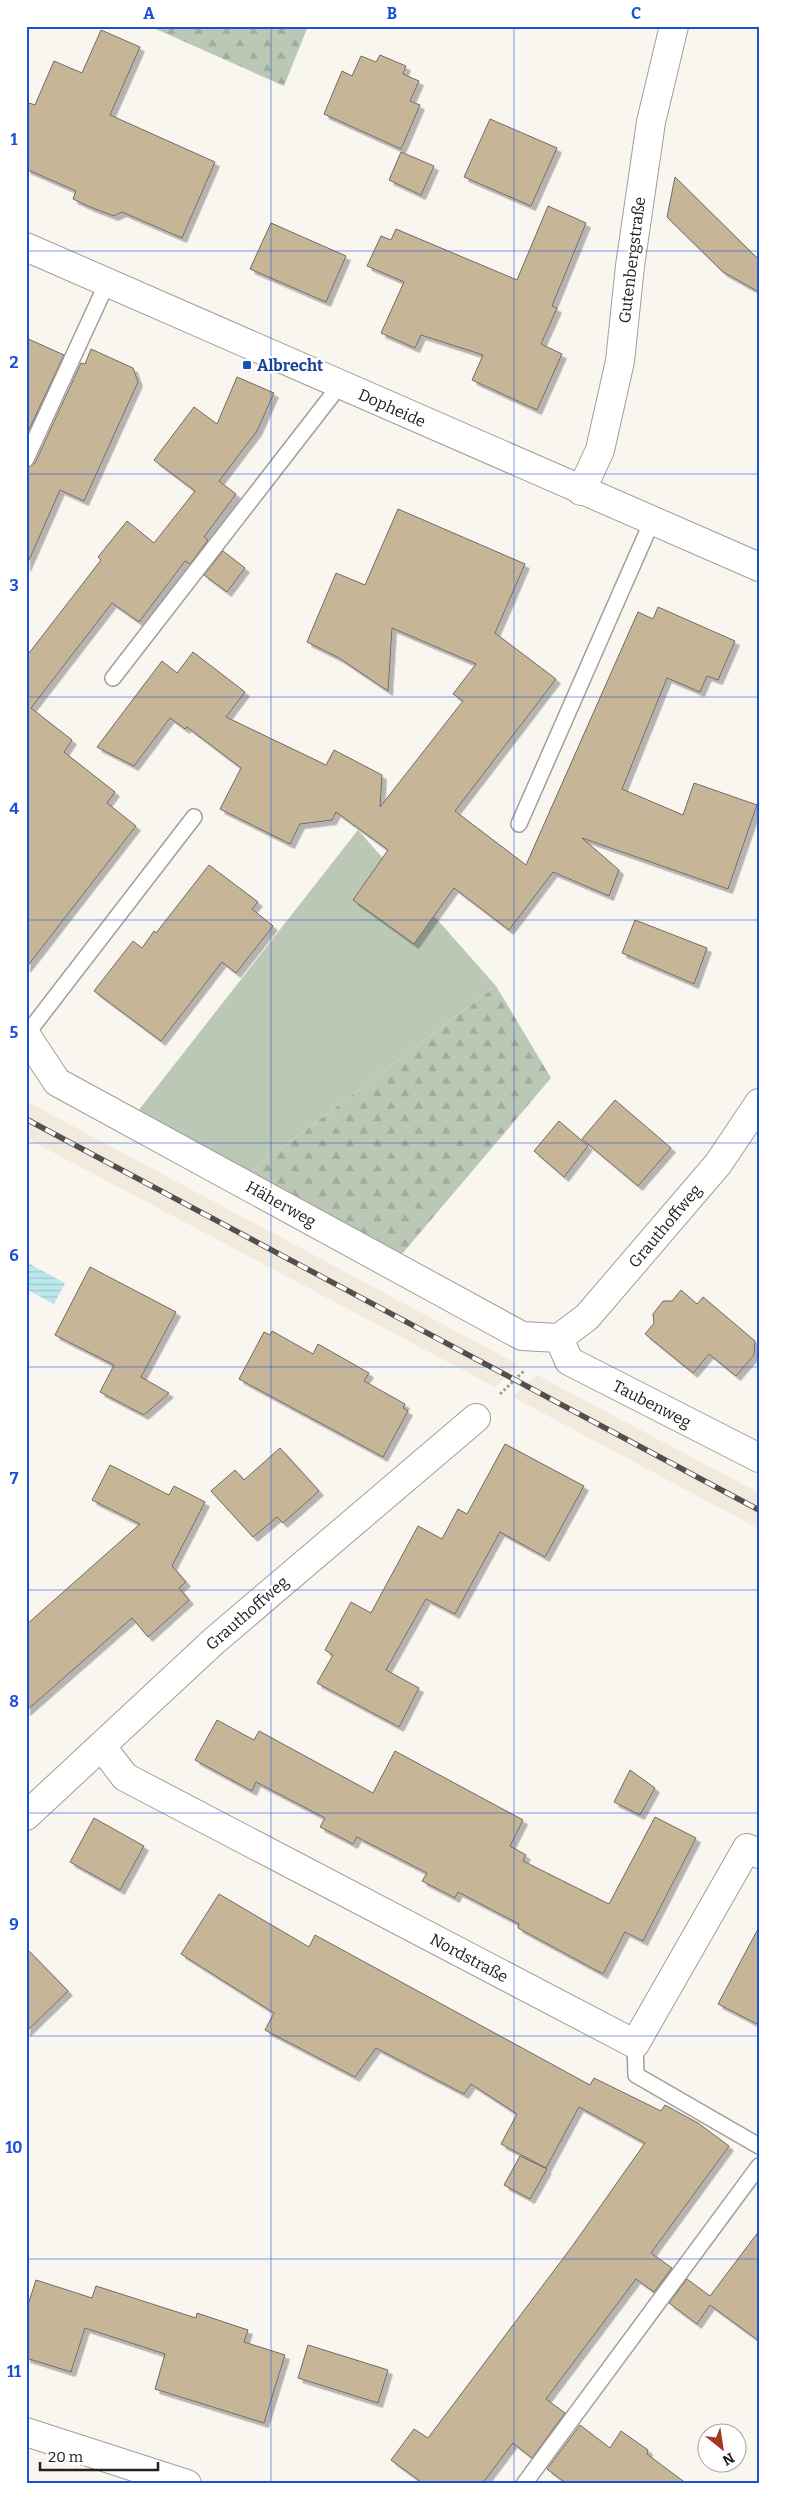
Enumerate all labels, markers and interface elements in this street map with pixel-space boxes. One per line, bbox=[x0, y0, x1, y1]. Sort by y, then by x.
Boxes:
text: A bbox=[143, 4, 155, 23]
text: B bbox=[387, 4, 397, 23]
text: C bbox=[631, 4, 641, 23]
text: 1 bbox=[11, 130, 18, 149]
street label: Gutenbergstraße bbox=[615, 196, 649, 324]
text: 2 bbox=[9, 353, 19, 372]
place label: Albrecht bbox=[257, 356, 324, 375]
marker: Albrecht bbox=[241, 359, 253, 371]
street label: Dopheide bbox=[355, 385, 429, 431]
text: 3 bbox=[9, 576, 19, 595]
text: 4 bbox=[9, 799, 19, 818]
text: 5 bbox=[10, 1023, 19, 1042]
street label: Häherweg bbox=[243, 1177, 319, 1231]
street label: Grauthoffweg bbox=[625, 1180, 705, 1272]
text: 6 bbox=[9, 1246, 19, 1265]
street label: Taubenweg bbox=[610, 1376, 694, 1432]
text: 7 bbox=[10, 1469, 19, 1488]
street label: Grauthoffweg bbox=[202, 1572, 292, 1654]
text: 8 bbox=[9, 1692, 19, 1711]
text: 9 bbox=[9, 1915, 19, 1934]
street label: Nordstraße bbox=[427, 1930, 511, 1986]
text: 10 bbox=[5, 2138, 23, 2157]
text: 11 bbox=[7, 2362, 21, 2381]
north arrow bbox=[698, 2422, 748, 2472]
scale bar bbox=[40, 2440, 158, 2472]
text: 20 m bbox=[48, 2448, 84, 2466]
text: N bbox=[719, 2449, 737, 2469]

